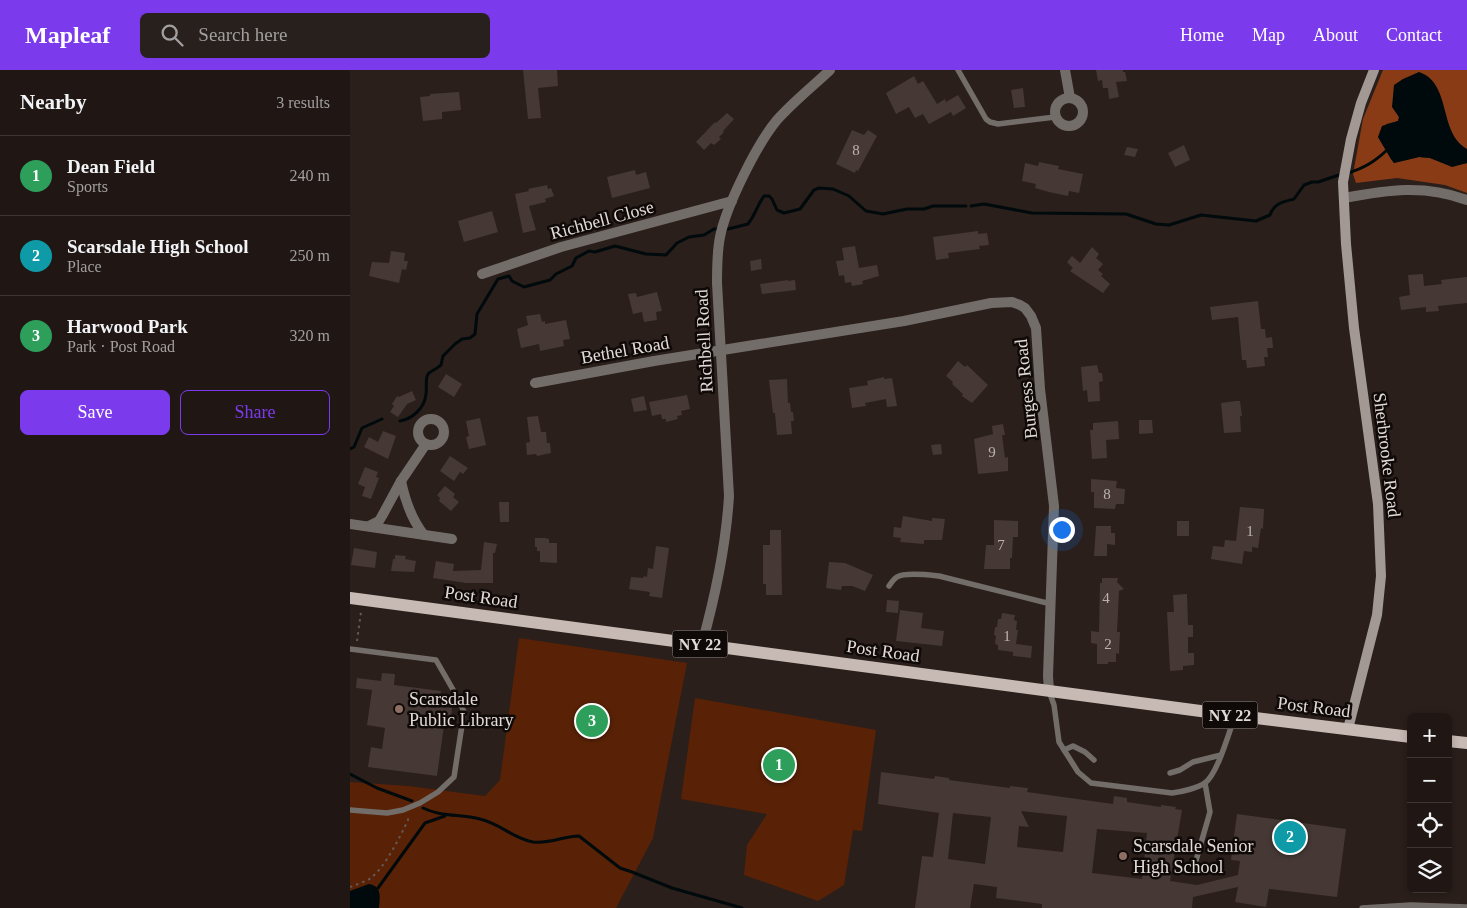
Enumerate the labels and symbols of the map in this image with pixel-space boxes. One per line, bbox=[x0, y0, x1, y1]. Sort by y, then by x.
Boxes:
house number: 8 bbox=[852, 142, 860, 158]
street label: Richbell Close bbox=[548, 197, 656, 243]
street label: Richbell Road bbox=[691, 289, 717, 393]
street label: Bethel Road bbox=[579, 332, 671, 368]
street label: Burgess Road bbox=[1011, 338, 1041, 440]
street label: Sherbrooke Road bbox=[1369, 392, 1405, 518]
house number: 9 bbox=[988, 444, 996, 460]
house number: 8 bbox=[1103, 486, 1111, 502]
your location bbox=[1049, 517, 1075, 543]
house number: 1 bbox=[1246, 523, 1254, 539]
house number: 7 bbox=[997, 537, 1005, 553]
street label: Post Road bbox=[443, 582, 519, 612]
house number: 4 bbox=[1102, 590, 1110, 606]
house number: 1 bbox=[1003, 628, 1011, 644]
road number: NY 22 bbox=[672, 630, 728, 658]
street label: Post Road bbox=[845, 636, 921, 666]
house number: 2 bbox=[1104, 636, 1112, 652]
place label: Scarsdale Public Library bbox=[409, 689, 513, 730]
street label: Post Road bbox=[1276, 693, 1352, 721]
pin: 3 bbox=[576, 702, 608, 740]
road number: NY 22 bbox=[1202, 702, 1258, 728]
marker: Scarsdale Public Library bbox=[393, 703, 405, 715]
pin: 1 bbox=[763, 746, 795, 784]
pin: 2 bbox=[1274, 818, 1306, 856]
place label: Scarsdale Senior High School bbox=[1133, 836, 1253, 877]
marker: Scarsdale Senior High School bbox=[1117, 850, 1129, 862]

